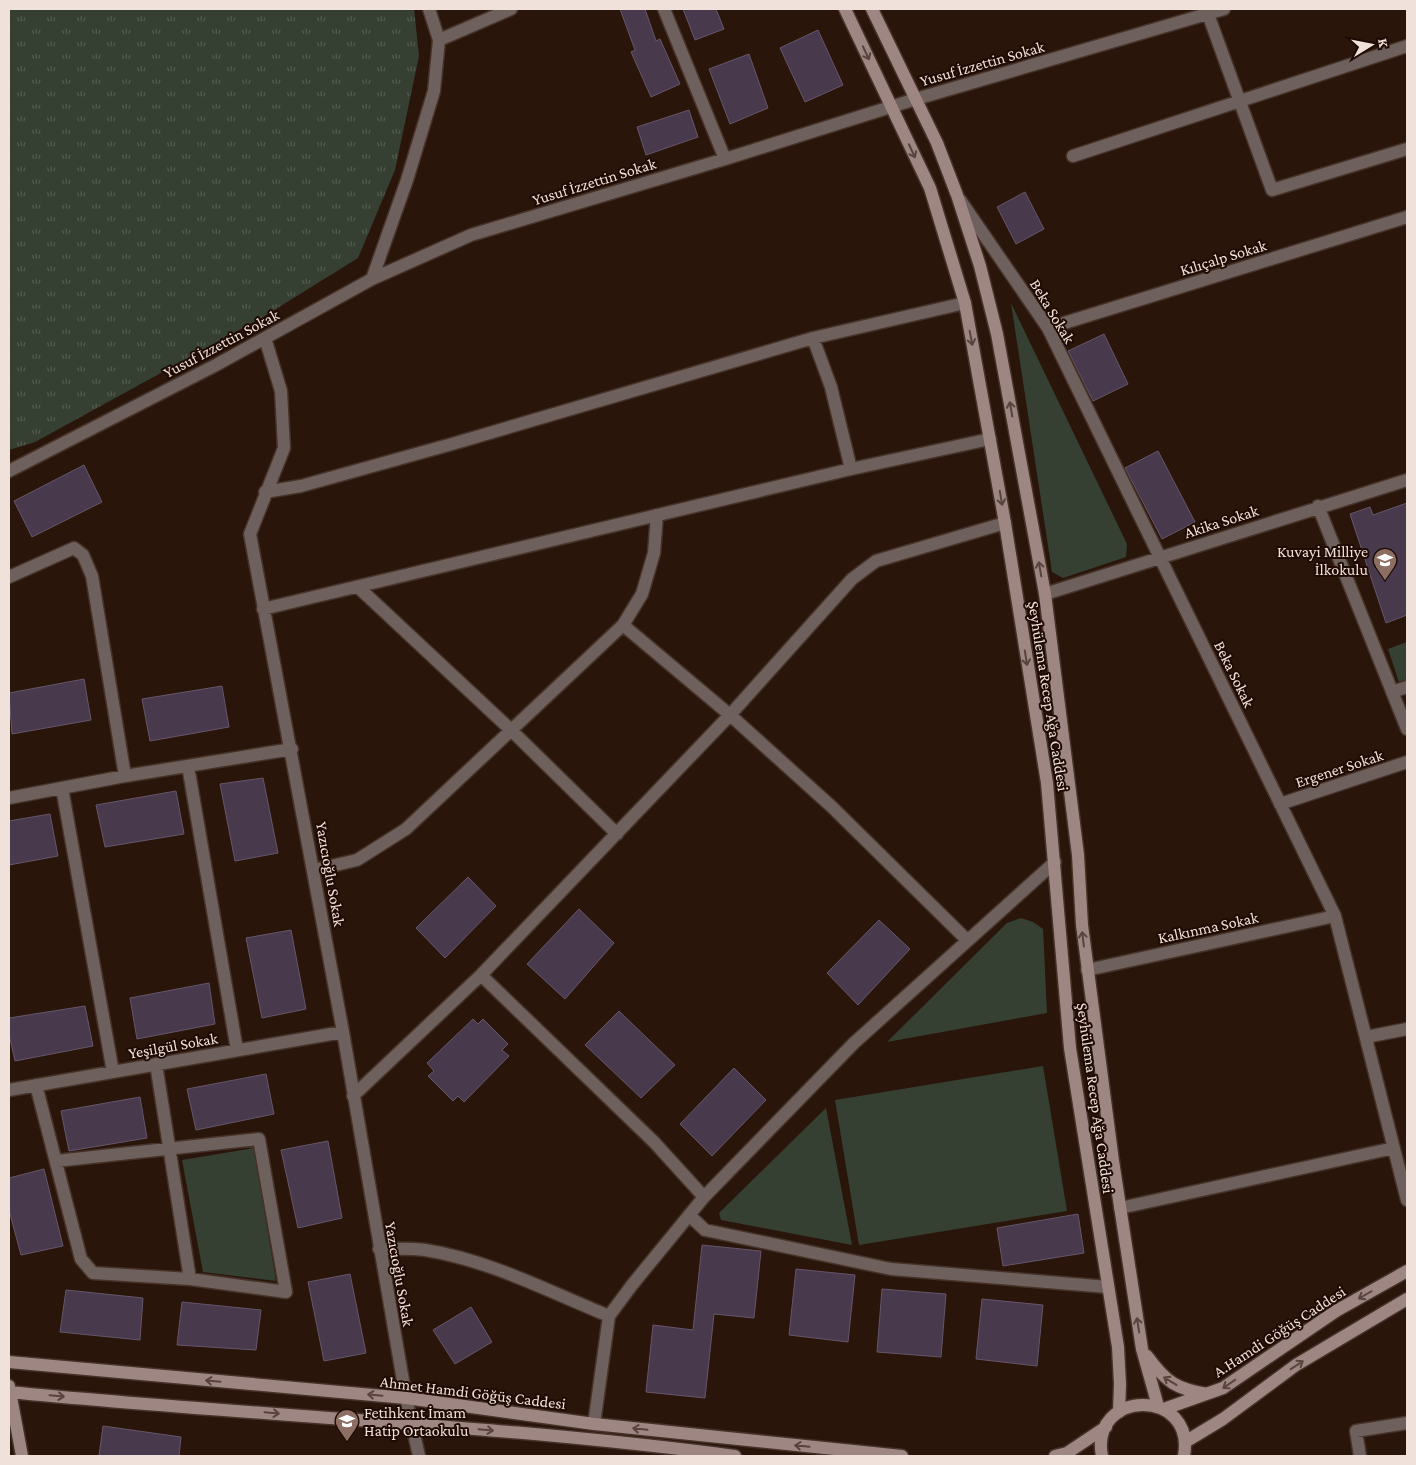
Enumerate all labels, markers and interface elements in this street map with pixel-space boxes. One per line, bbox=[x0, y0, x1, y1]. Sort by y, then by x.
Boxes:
north arrow bbox=[1346, 20, 1396, 70]
street label: Yusuf İzzettin Sokak bbox=[918, 37, 1047, 89]
text: K bbox=[1375, 37, 1393, 50]
one-way arrow bbox=[862, 45, 871, 60]
one-way arrow bbox=[907, 143, 917, 158]
street label: Yusuf İzzettin Sokak bbox=[530, 154, 658, 208]
street label: Kılıçalp Sokak bbox=[1178, 236, 1269, 280]
street label: Beka Sokak bbox=[1027, 276, 1079, 347]
street label: Yusuf İzzettin Sokak bbox=[160, 306, 282, 381]
one-way arrow bbox=[967, 330, 977, 346]
one-way arrow bbox=[1005, 402, 1015, 418]
one-way arrow bbox=[996, 490, 1006, 506]
street label: Akika Sokak bbox=[1182, 501, 1261, 541]
place label: Kuvayi Milliye İlkokulu bbox=[1277, 543, 1369, 578]
school or university icon: Kuvayi Milliye İlkokulu bbox=[1372, 547, 1398, 581]
one-way arrow bbox=[1035, 562, 1044, 578]
street label: Şeyhülema Recep Ağa Caddesi bbox=[1024, 600, 1072, 793]
street label: Beka Sokak bbox=[1211, 638, 1258, 711]
one-way arrow bbox=[1022, 650, 1032, 666]
street label: Ergener Sokak bbox=[1293, 746, 1386, 792]
street label: Yazıcıoğlu Sokak bbox=[312, 820, 348, 928]
street label: Kalkınma Sokak bbox=[1156, 908, 1260, 946]
one-way arrow bbox=[1078, 931, 1088, 947]
street label: Şeyhülema Recep Ağa Caddesi bbox=[1073, 1002, 1117, 1195]
street label: Yeşilgül Sokak bbox=[127, 1029, 220, 1063]
street label: Yazıcıoğlu Sokak bbox=[381, 1220, 417, 1328]
street label: A.Hamdi Göğüş Caddesi bbox=[1210, 1282, 1349, 1381]
one-way arrow bbox=[1358, 1290, 1372, 1300]
one-way arrow bbox=[1133, 1317, 1143, 1333]
one-way arrow bbox=[1290, 1360, 1304, 1370]
street label: Ahmet Hamdi Göğüş Caddesi bbox=[379, 1373, 567, 1413]
one-way arrow bbox=[205, 1376, 221, 1386]
one-way arrow bbox=[1163, 1376, 1177, 1386]
one-way arrow bbox=[1222, 1379, 1236, 1389]
one-way arrow bbox=[367, 1391, 383, 1400]
one-way arrow bbox=[49, 1392, 65, 1401]
place label: Fetihkent İmam Hatip Ortaokulu bbox=[364, 1404, 469, 1440]
school or university icon: Fetihkent İmam Hatip Ortaokulu bbox=[334, 1408, 360, 1442]
one-way arrow bbox=[263, 1409, 279, 1418]
one-way arrow bbox=[632, 1424, 648, 1434]
one-way arrow bbox=[478, 1425, 494, 1435]
one-way arrow bbox=[794, 1441, 810, 1451]

